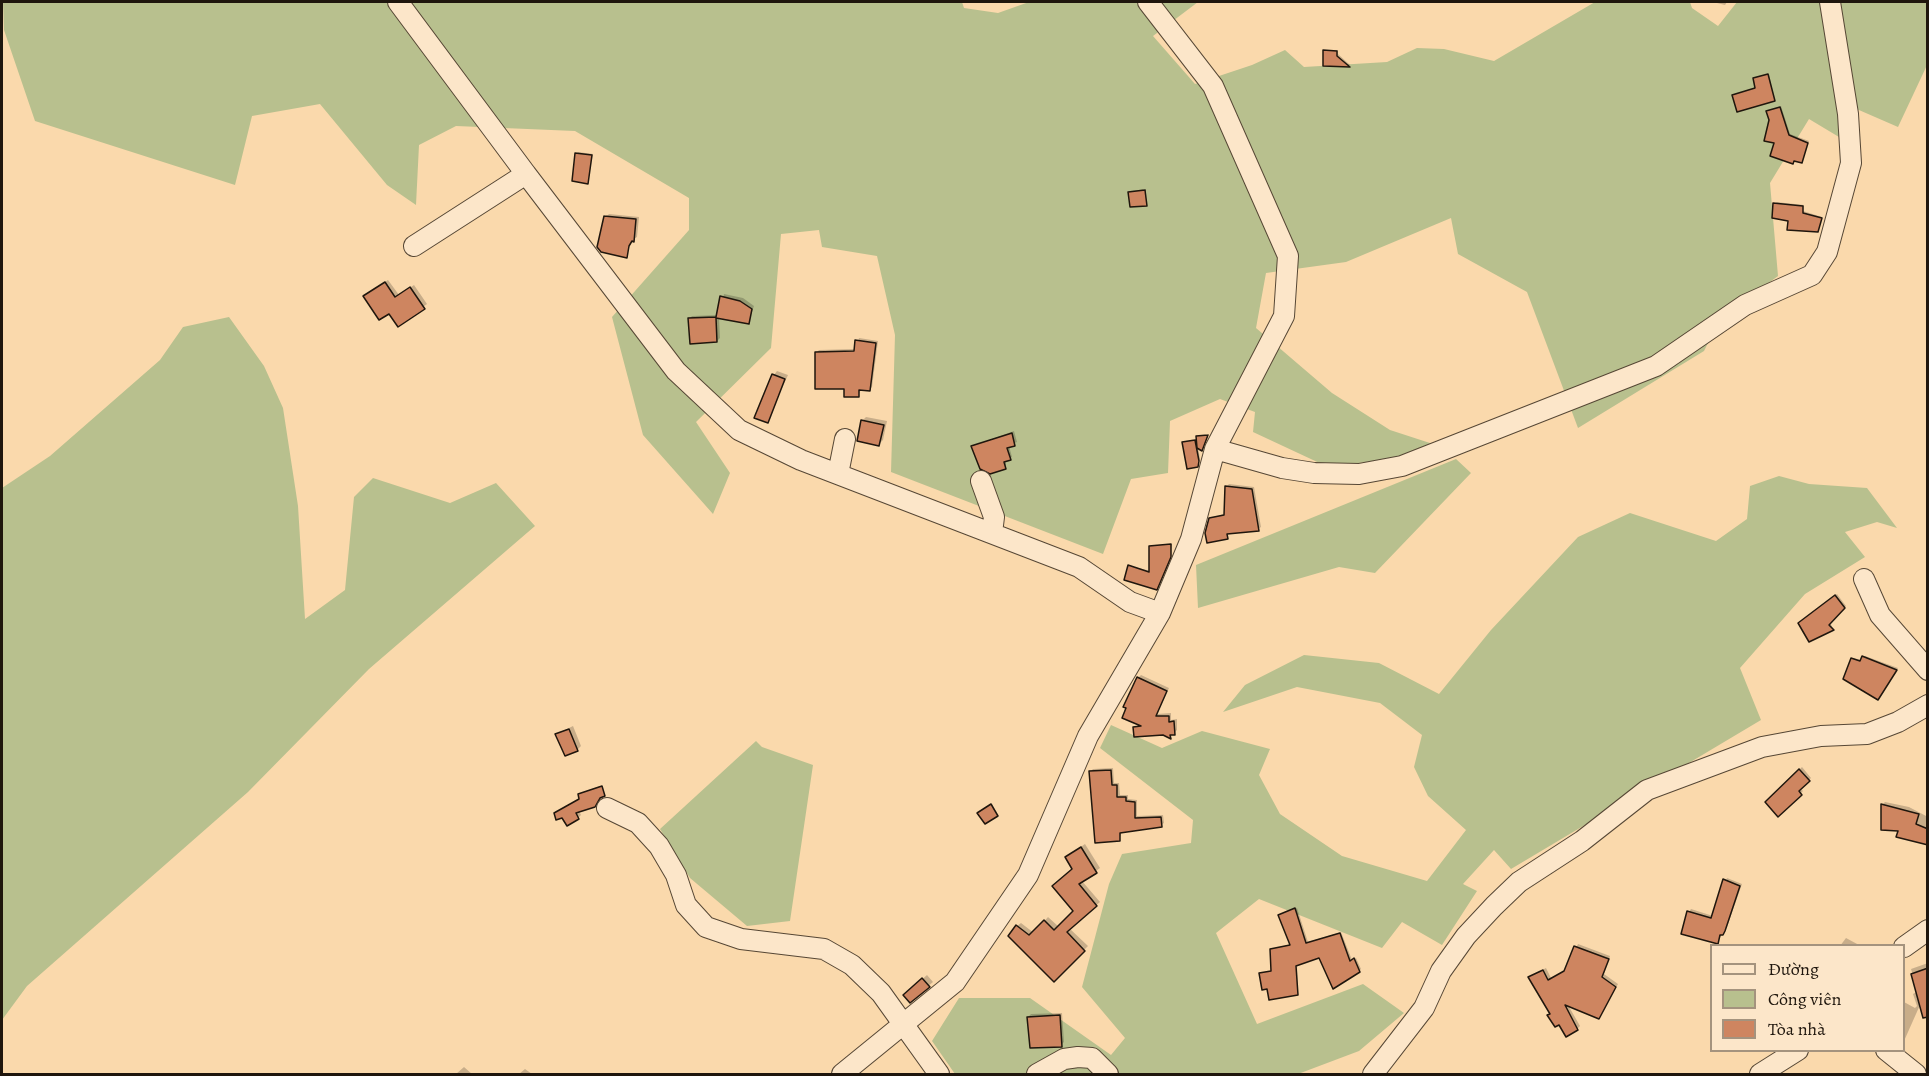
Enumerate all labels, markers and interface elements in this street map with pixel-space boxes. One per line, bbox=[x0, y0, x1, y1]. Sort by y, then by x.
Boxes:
legend bbox=[1710, 944, 1905, 1052]
text: Đường bbox=[1768, 957, 1819, 981]
text: Công viên bbox=[1768, 987, 1841, 1011]
text: Tòa nhà bbox=[1768, 1017, 1826, 1041]

